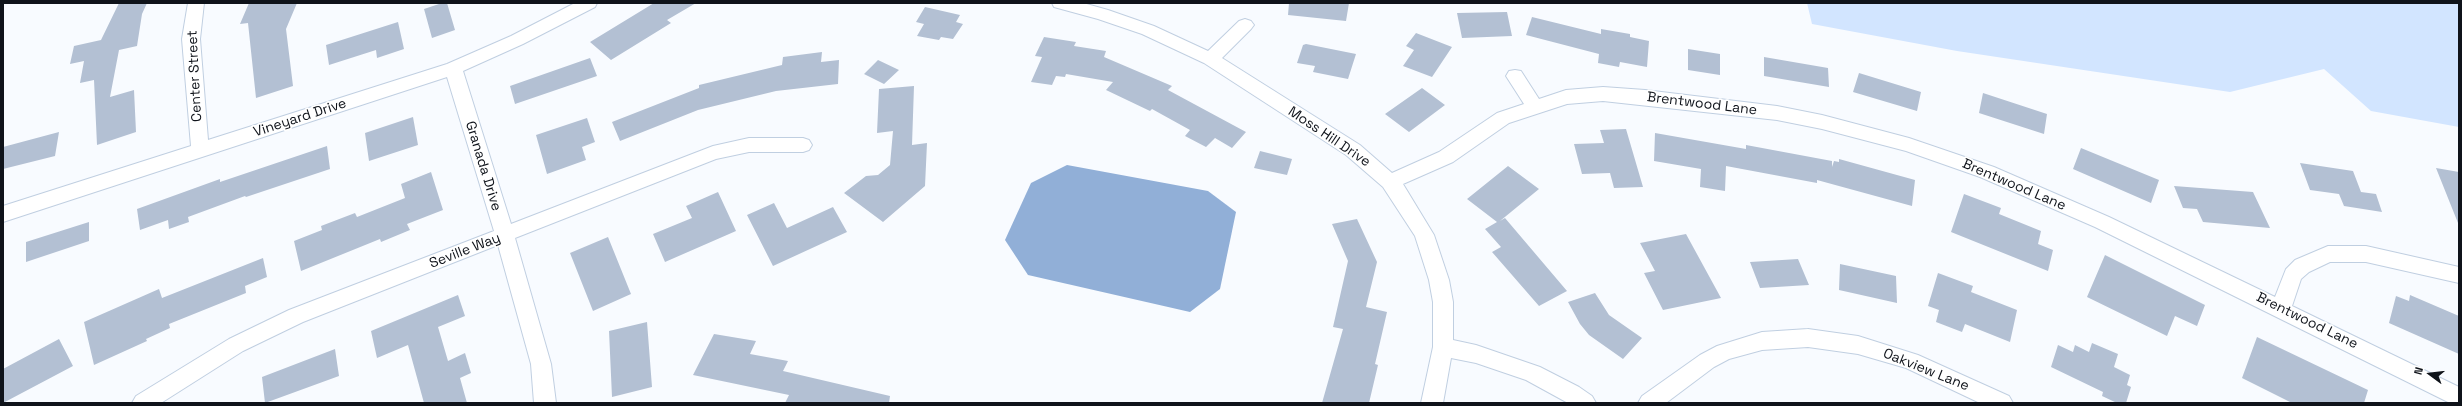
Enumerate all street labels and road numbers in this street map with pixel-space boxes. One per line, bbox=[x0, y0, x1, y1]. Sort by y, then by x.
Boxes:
street label: Center Street bbox=[184, 30, 206, 122]
street label: Brentwood Lane bbox=[1646, 89, 1758, 119]
street label: Vineyard Drive bbox=[251, 95, 349, 141]
street label: Moss Hill Drive bbox=[1285, 103, 1373, 171]
street label: Granada Drive bbox=[461, 119, 505, 213]
street label: Brentwood Lane bbox=[1960, 156, 2068, 214]
street label: Seville Way bbox=[427, 230, 503, 272]
street label: Brentwood Lane bbox=[2253, 289, 2361, 353]
street label: Oakview Lane bbox=[1880, 345, 1972, 395]

